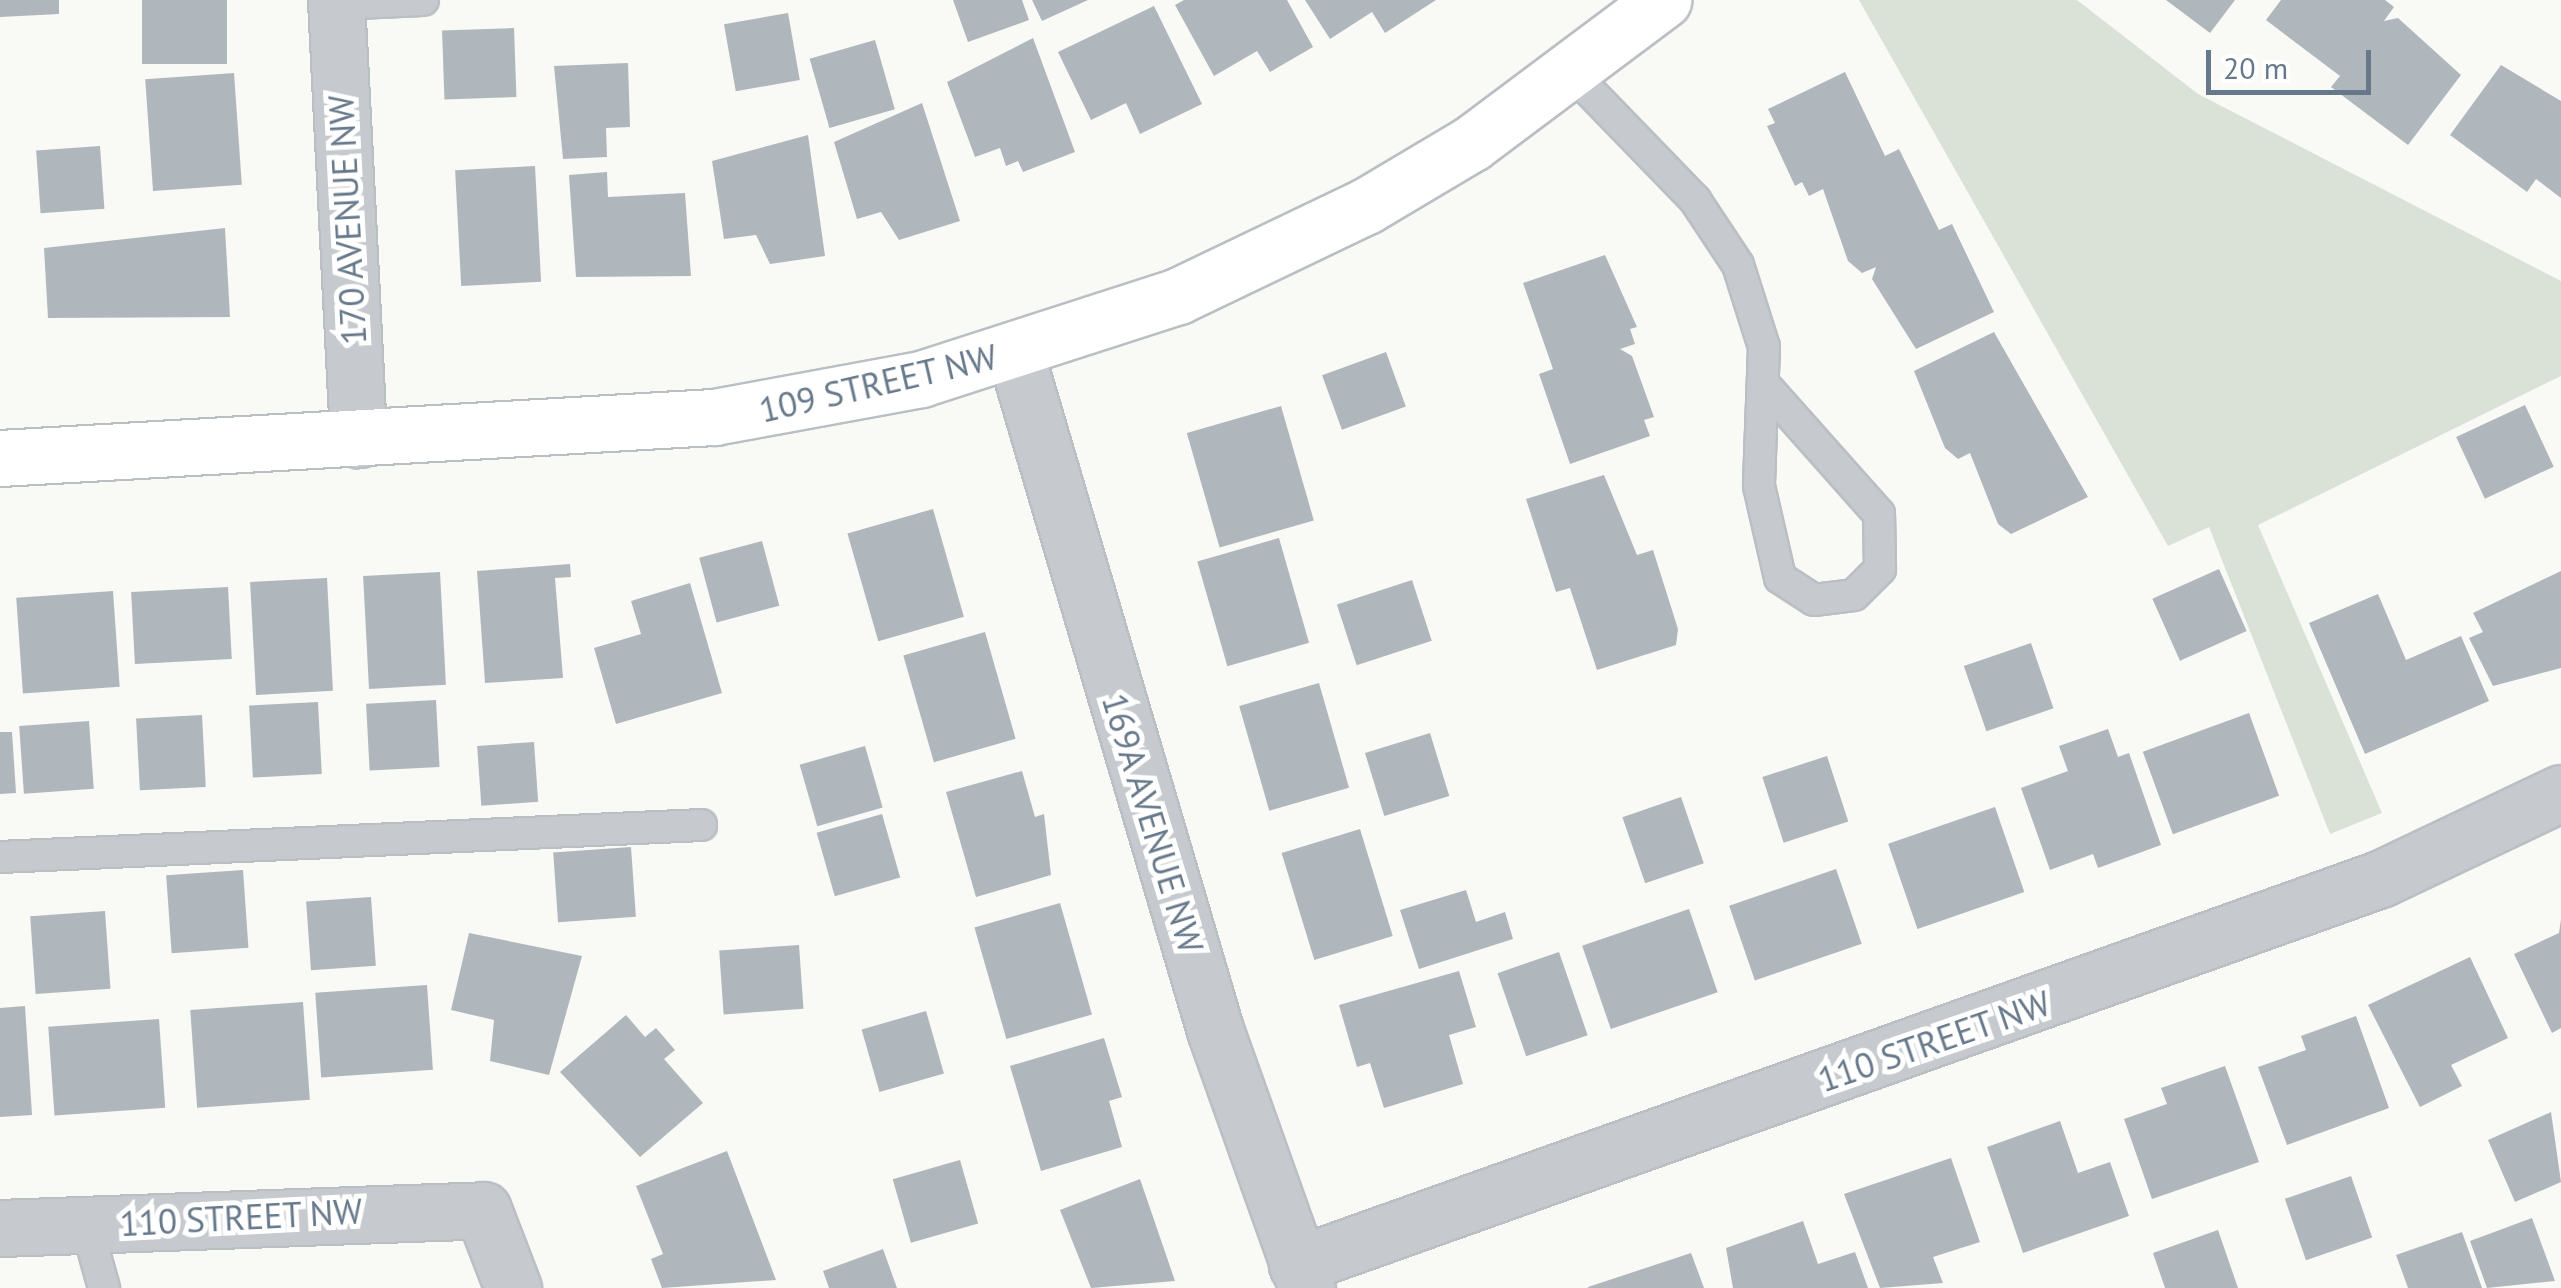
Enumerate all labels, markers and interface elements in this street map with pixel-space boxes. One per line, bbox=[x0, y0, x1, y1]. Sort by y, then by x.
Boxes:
scale bar bbox=[2211, 30, 2376, 92]
text: 20 m bbox=[2223, 48, 2288, 87]
street label: 170 AVENUE NW bbox=[319, 94, 375, 346]
street label: 109 STREET NW bbox=[754, 335, 1002, 431]
street label: 169A AVENUE NW bbox=[1093, 687, 1213, 959]
street label: 110 STREET NW bbox=[1812, 981, 2056, 1101]
street label: 110 STREET NW bbox=[118, 1190, 364, 1244]

